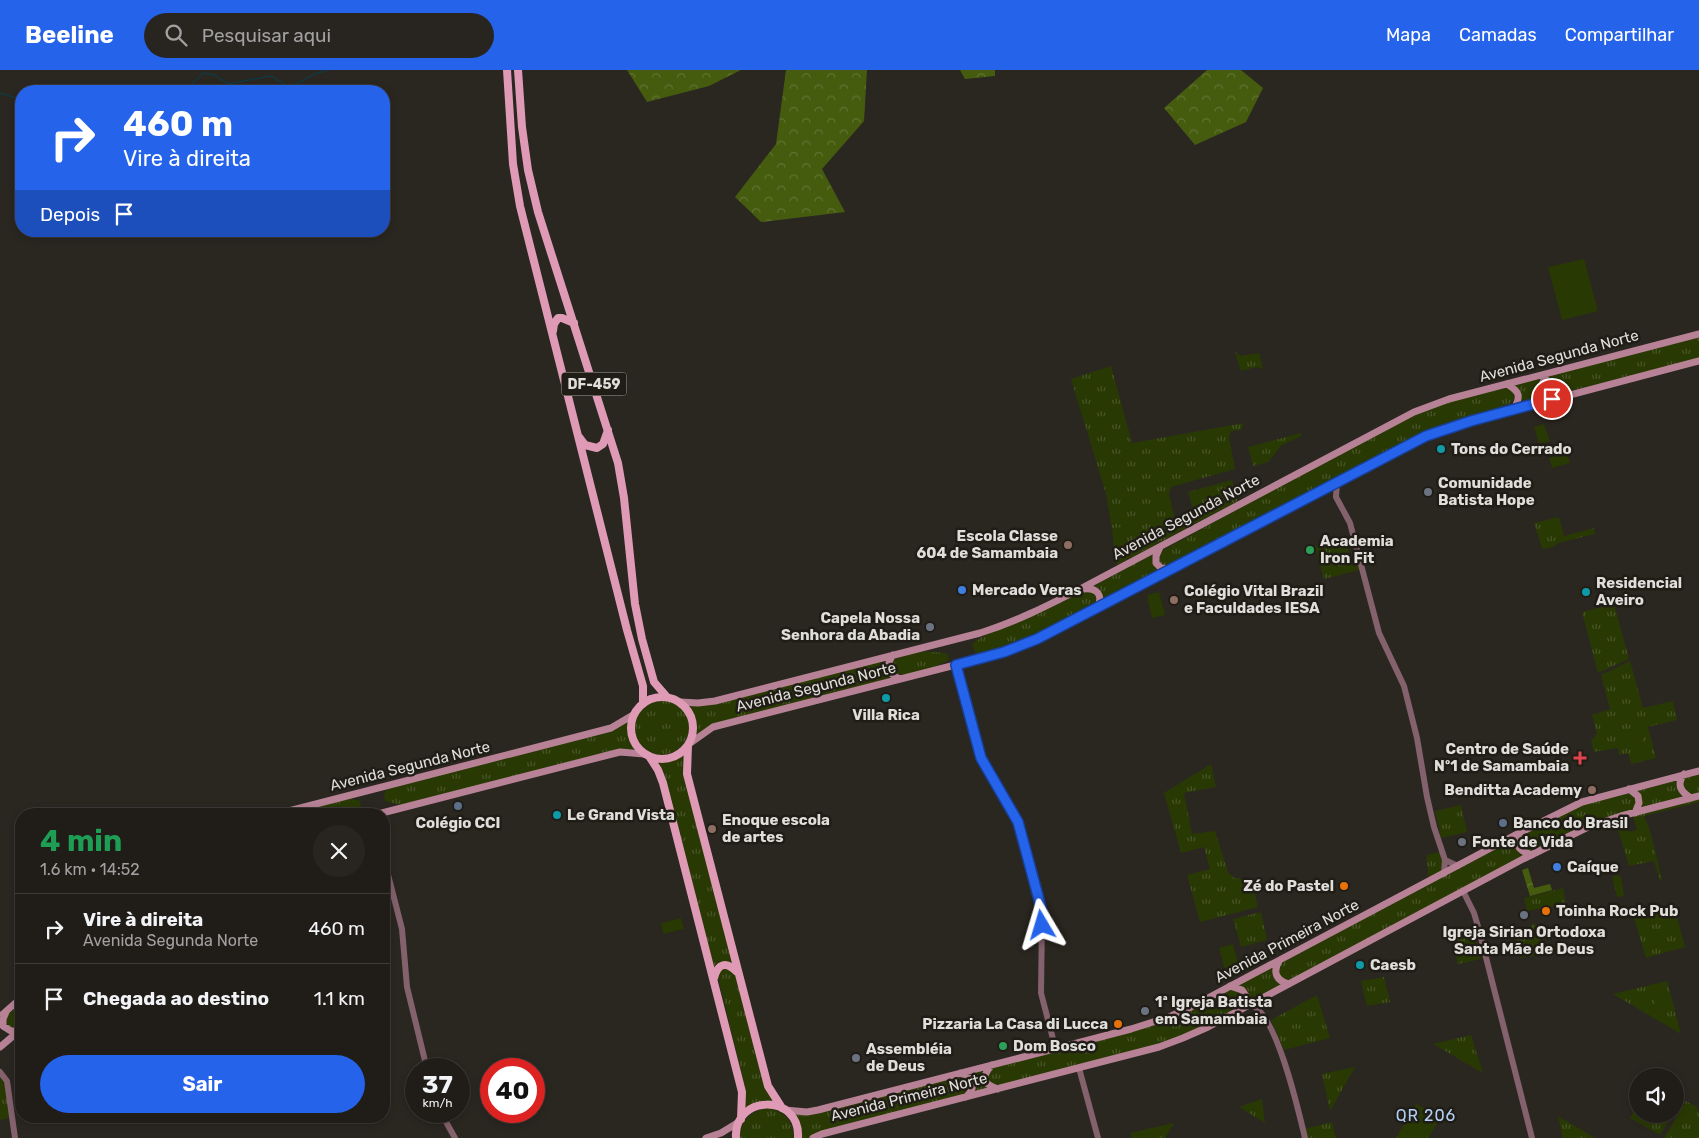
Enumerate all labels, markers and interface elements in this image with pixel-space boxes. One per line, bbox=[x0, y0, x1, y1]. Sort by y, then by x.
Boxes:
search box bbox=[144, 13, 494, 58]
text: Beeline bbox=[25, 21, 114, 49]
icon: search bbox=[162, 21, 190, 49]
text: Pesquisar aqui bbox=[202, 24, 331, 47]
text: Mapa bbox=[1386, 24, 1431, 46]
text: Camadas bbox=[1459, 24, 1537, 46]
text: Compartilhar bbox=[1565, 24, 1674, 46]
text: 460 m bbox=[123, 103, 233, 145]
icon: right bbox=[40, 105, 105, 170]
text: Vire à direita bbox=[123, 145, 251, 172]
icon: arrive bbox=[110, 200, 138, 228]
text: Depois bbox=[40, 203, 100, 226]
street label: Avenida Segunda Norte bbox=[1477, 326, 1641, 386]
road number: DF-459 bbox=[562, 372, 626, 396]
pin bbox=[1531, 378, 1573, 420]
icon: arrive bbox=[1538, 385, 1566, 413]
place label: Tons do Cerrado bbox=[1451, 440, 1572, 458]
marker: Tons do Cerrado bbox=[1435, 443, 1447, 455]
street label: Avenida Segunda Norte bbox=[1109, 470, 1263, 564]
place label: Comunidade Batista Hope bbox=[1438, 474, 1535, 509]
marker: Comunidade Batista Hope bbox=[1422, 486, 1434, 498]
place label: Escola Classe 604 de Samambaia bbox=[916, 527, 1058, 562]
place label: Academia Iron Fit bbox=[1320, 532, 1394, 567]
marker: Escola Classe 604 de Samambaia bbox=[1062, 539, 1074, 551]
marker: Academia Iron Fit bbox=[1304, 544, 1316, 556]
place label: Residencial Aveiro bbox=[1596, 574, 1682, 609]
place label: Mercado Veras bbox=[972, 581, 1082, 599]
place label: Colégio Vital Brazil e Faculdades IESA bbox=[1184, 582, 1324, 617]
marker: Mercado Veras bbox=[956, 584, 968, 596]
marker: Residencial Aveiro bbox=[1580, 586, 1592, 598]
marker: Colégio Vital Brazil e Faculdades IESA bbox=[1168, 594, 1180, 606]
place label: Capela Nossa Senhora da Abadia bbox=[781, 609, 920, 644]
marker: Capela Nossa Senhora da Abadia bbox=[924, 621, 936, 633]
street label: Avenida Segunda Norte bbox=[734, 658, 898, 716]
marker: Villa Rica bbox=[880, 692, 892, 704]
place label: Villa Rica bbox=[852, 706, 920, 724]
street label: Avenida Segunda Norte bbox=[328, 737, 492, 795]
place label: Centro de Saúde Nº1 de Samambaia bbox=[1434, 740, 1569, 775]
marker: Centro de Saúde Nº1 de Samambaia bbox=[1573, 751, 1587, 765]
place label: Benditta Academy bbox=[1444, 781, 1582, 799]
marker: Benditta Academy bbox=[1586, 784, 1598, 796]
marker: Colégio CCI bbox=[452, 800, 464, 812]
place label: Le Grand Vista bbox=[567, 806, 675, 824]
marker: Le Grand Vista bbox=[551, 809, 563, 821]
place label: Enoque escola de artes bbox=[722, 811, 830, 846]
place label: Colégio CCI bbox=[416, 814, 500, 832]
place label: Banco do Brasil bbox=[1513, 814, 1628, 832]
marker: Banco do Brasil bbox=[1497, 817, 1509, 829]
text: 4 min bbox=[40, 823, 122, 859]
marker: Enoque escola de artes bbox=[706, 823, 718, 835]
button: close bbox=[313, 825, 365, 877]
place label: Fonte de Vida bbox=[1472, 833, 1573, 851]
marker: Fonte de Vida bbox=[1456, 836, 1468, 848]
place label: Caíque bbox=[1567, 858, 1619, 876]
text: 1.6 km · 14:52 bbox=[40, 860, 140, 879]
marker: Caíque bbox=[1551, 861, 1563, 873]
place label: Zé do Pastel bbox=[1243, 877, 1334, 895]
marker: Zé do Pastel bbox=[1338, 880, 1350, 892]
street label: Avenida Primeira Norte bbox=[1212, 895, 1362, 987]
position arrow bbox=[1015, 898, 1067, 950]
place label: Toinha Rock Pub bbox=[1556, 902, 1678, 920]
marker: Toinha Rock Pub bbox=[1540, 905, 1552, 917]
text: Vire à direita bbox=[83, 908, 203, 931]
marker: Igreja Sirian Ortodoxa Santa Mãe de Deus bbox=[1518, 909, 1530, 921]
icon: right bbox=[40, 915, 68, 943]
text: 460 m bbox=[308, 917, 365, 940]
place label: Igreja Sirian Ortodoxa Santa Mãe de Deus bbox=[1442, 923, 1606, 958]
text: Avenida Segunda Norte bbox=[83, 931, 258, 950]
place label: Caesb bbox=[1370, 956, 1416, 974]
marker: Caesb bbox=[1354, 959, 1366, 971]
icon: arrive bbox=[40, 985, 68, 1013]
text: Chegada ao destino bbox=[83, 987, 269, 1010]
text: 1.1 km bbox=[314, 987, 365, 1010]
place label: 1ª Igreja Batista em Samambaia bbox=[1155, 993, 1273, 1028]
marker: 1ª Igreja Batista em Samambaia bbox=[1139, 1005, 1151, 1017]
place label: Pizzaria La Casa di Lucca bbox=[922, 1015, 1108, 1033]
marker: Pizzaria La Casa di Lucca bbox=[1112, 1018, 1124, 1030]
place label: Dom Bosco bbox=[1013, 1037, 1096, 1055]
place label: Assembléia de Deus bbox=[866, 1040, 952, 1075]
marker: Dom Bosco bbox=[997, 1040, 1009, 1052]
marker: Assembléia de Deus bbox=[850, 1052, 862, 1064]
button: Sair bbox=[40, 1055, 365, 1113]
speed limit sign: 40 bbox=[480, 1058, 545, 1123]
map controls bbox=[1629, 1068, 1684, 1123]
button: sound bbox=[1629, 1068, 1684, 1123]
street label: Avenida Primeira Norte bbox=[829, 1069, 989, 1125]
text: 37 bbox=[422, 1070, 453, 1099]
text: km/h bbox=[423, 1096, 452, 1110]
district label: QR 206 bbox=[1396, 1106, 1456, 1125]

